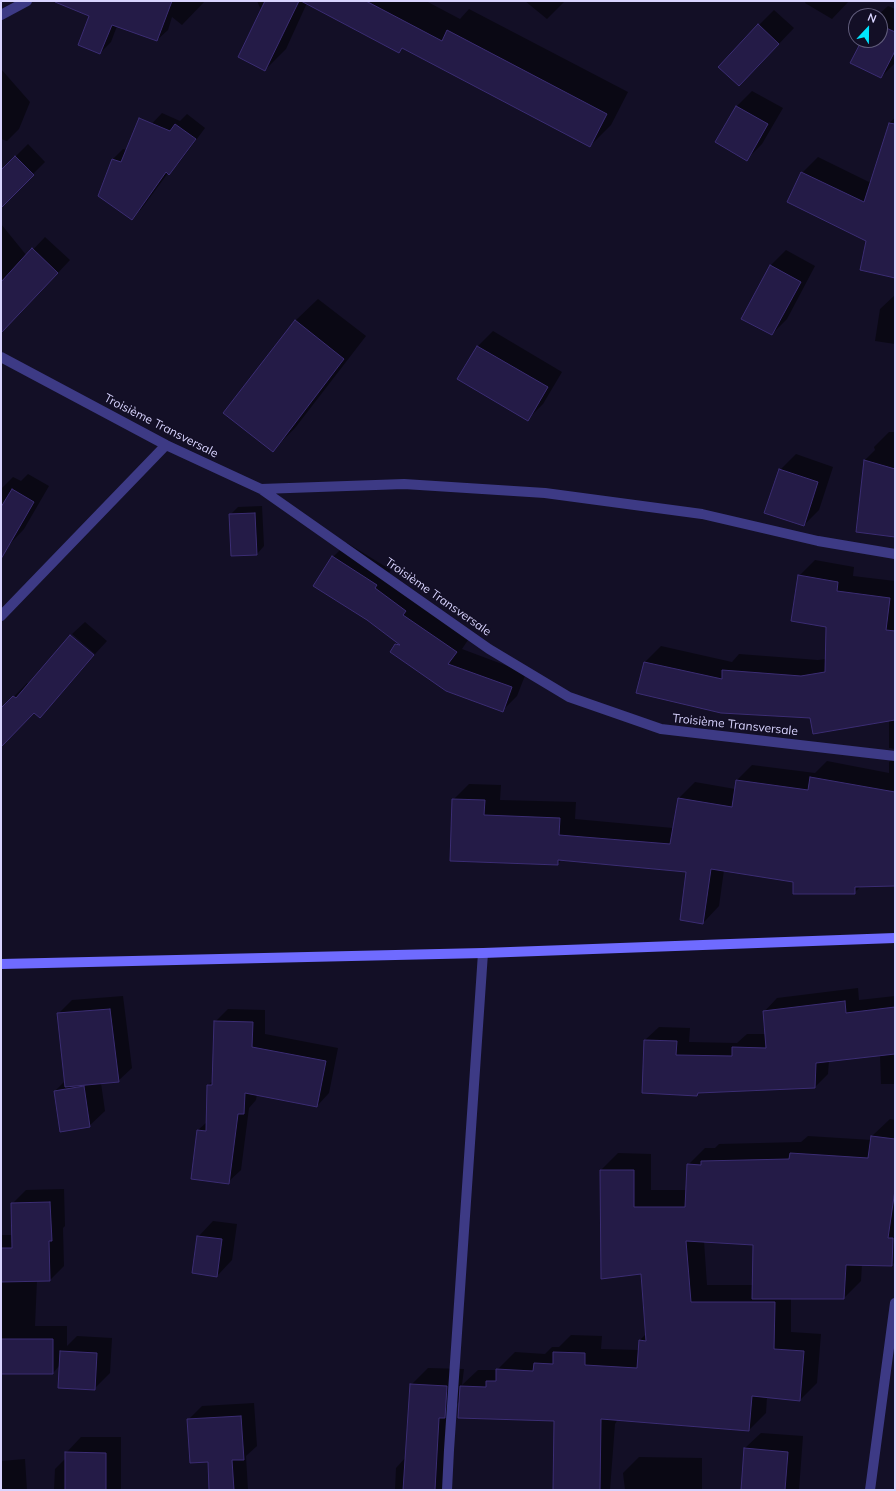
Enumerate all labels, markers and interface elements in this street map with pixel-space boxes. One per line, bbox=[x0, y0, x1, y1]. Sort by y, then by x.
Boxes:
north arrow bbox=[848, 8, 888, 48]
text: N bbox=[866, 10, 879, 26]
street label: Troisième Transversale bbox=[102, 391, 220, 461]
street label: Troisième Transversale bbox=[382, 555, 494, 639]
street label: Troisième Transversale bbox=[672, 711, 798, 739]

